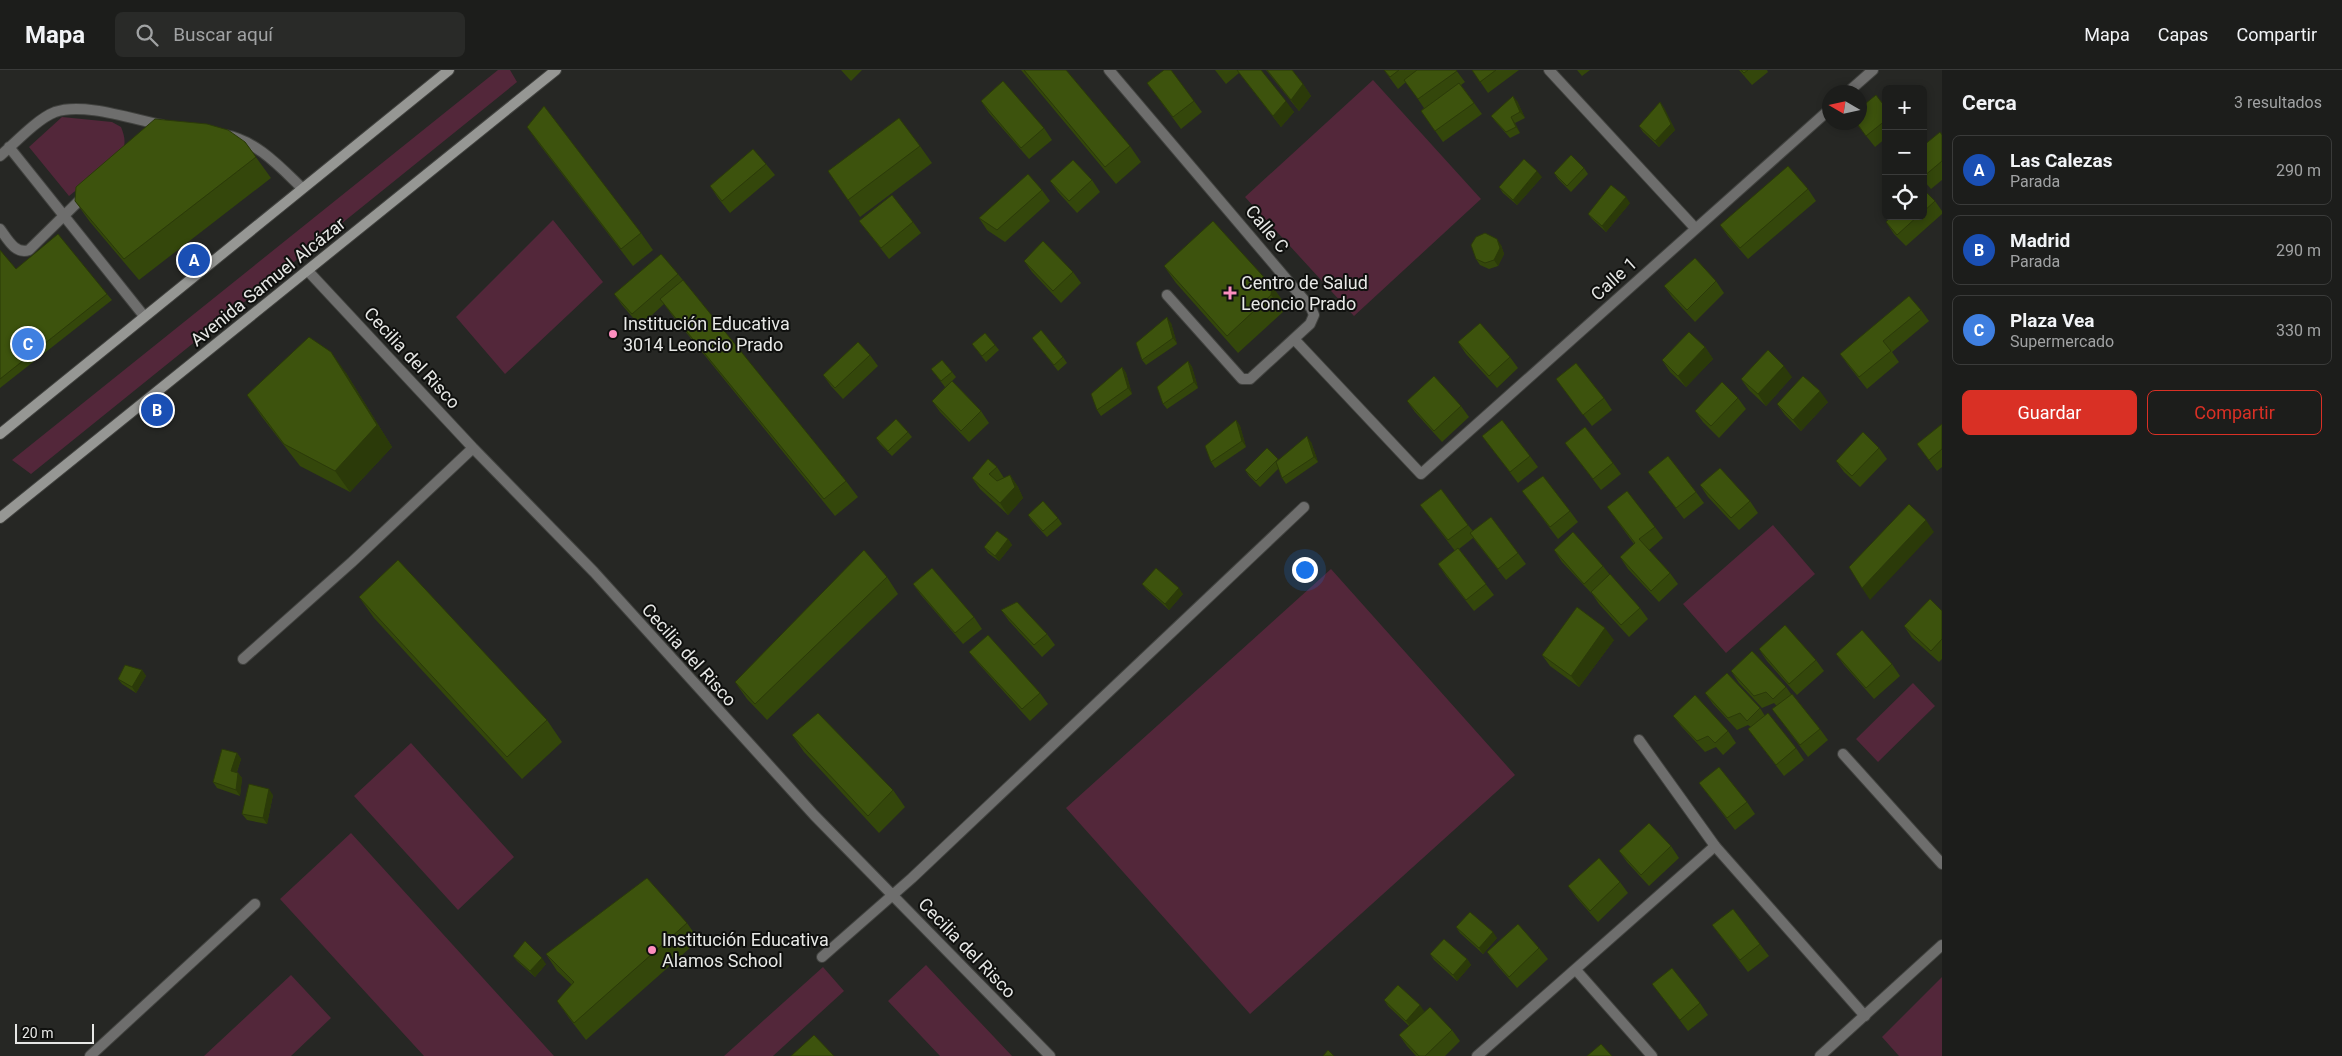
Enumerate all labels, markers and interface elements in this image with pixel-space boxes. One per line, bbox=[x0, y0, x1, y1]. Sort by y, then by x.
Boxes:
search box bbox=[115, 12, 465, 57]
text: Mapa bbox=[25, 21, 85, 49]
icon: search bbox=[133, 21, 161, 49]
text: Buscar aquí bbox=[173, 23, 273, 46]
text: Mapa bbox=[2084, 24, 2130, 45]
text: Capas bbox=[2158, 24, 2208, 45]
text: Compartir bbox=[2236, 24, 2317, 45]
north arrow bbox=[1822, 85, 1867, 130]
map controls bbox=[1882, 85, 1927, 220]
button: + bbox=[1882, 85, 1927, 130]
text: Cerca bbox=[1962, 91, 2017, 115]
text: 3 resultados bbox=[2234, 93, 2322, 112]
button: − bbox=[1882, 130, 1927, 175]
text: Las Calezas bbox=[2010, 149, 2112, 172]
text: A bbox=[1974, 161, 1984, 180]
text: 290 m bbox=[2276, 161, 2321, 180]
text: Parada bbox=[2010, 172, 2060, 191]
button: locate bbox=[1882, 175, 1927, 220]
street label: Calle C bbox=[1241, 200, 1293, 257]
street label: Avenida Samuel Alcázar bbox=[186, 213, 350, 351]
text: Madrid bbox=[2010, 229, 2070, 252]
pin: A bbox=[178, 241, 210, 279]
text: B bbox=[1974, 241, 1984, 260]
text: 290 m bbox=[2276, 241, 2321, 260]
text: Parada bbox=[2010, 252, 2060, 271]
street label: Calle 1 bbox=[1586, 253, 1641, 305]
place label: Centro de Salud Leoncio Prado bbox=[1241, 272, 1368, 314]
marker: Centro de Salud Leoncio Prado bbox=[1223, 286, 1237, 300]
street label: Cecilia del Risco bbox=[360, 303, 465, 413]
text: Plaza Vea bbox=[2010, 309, 2094, 332]
place label: Institución Educativa 3014 Leoncio Prado bbox=[623, 313, 790, 355]
text: C bbox=[1974, 321, 1984, 340]
text: 330 m bbox=[2276, 321, 2321, 340]
pin: C bbox=[12, 325, 44, 363]
marker: Institución Educativa 3014 Leoncio Prado bbox=[607, 328, 619, 340]
text: Supermercado bbox=[2010, 332, 2114, 351]
button: Guardar bbox=[1962, 390, 2137, 435]
button: Compartir bbox=[2147, 390, 2322, 435]
pin: B bbox=[141, 391, 173, 429]
your location bbox=[1292, 557, 1318, 583]
street label: Cecilia del Risco bbox=[638, 599, 741, 710]
street label: Cecilia del Risco bbox=[914, 893, 1020, 1002]
place label: Institución Educativa Alamos School bbox=[662, 929, 829, 971]
marker: Institución Educativa Alamos School bbox=[646, 944, 658, 956]
scale bar bbox=[15, 1021, 94, 1044]
text: 20 m bbox=[22, 1025, 54, 1041]

